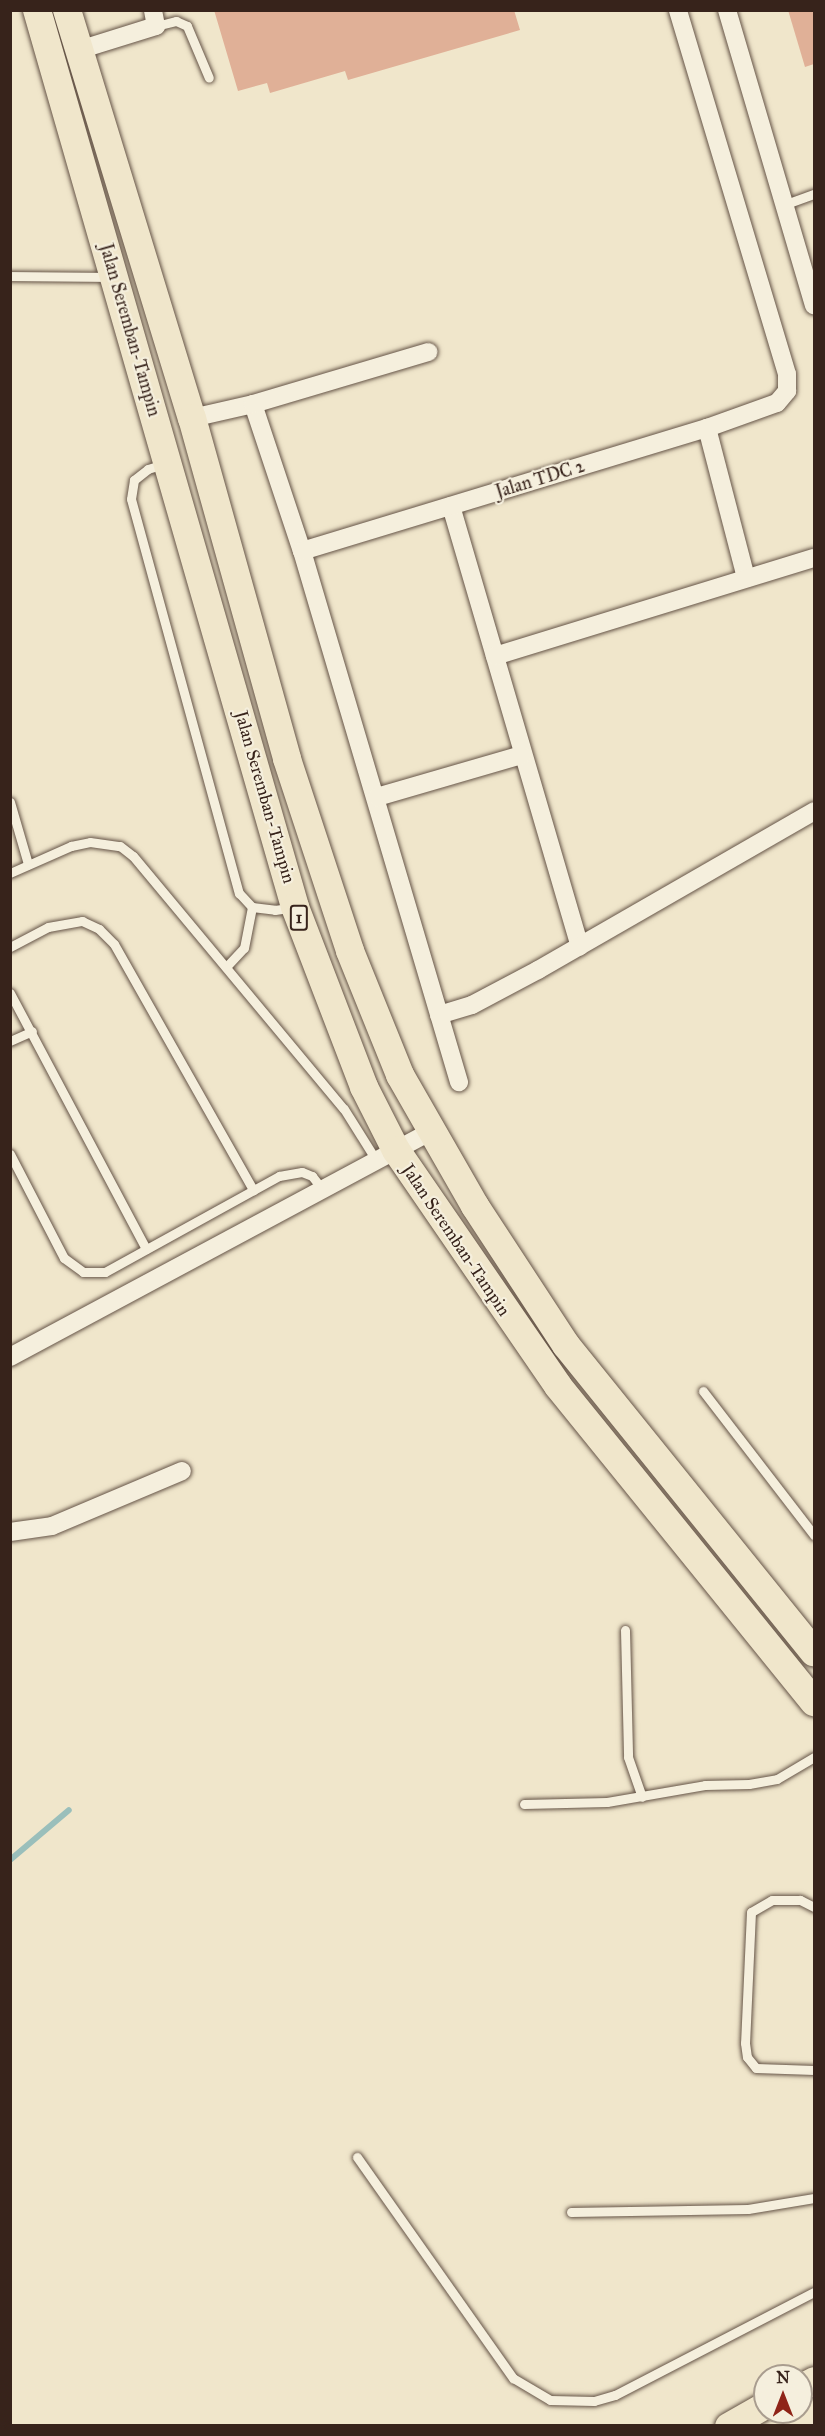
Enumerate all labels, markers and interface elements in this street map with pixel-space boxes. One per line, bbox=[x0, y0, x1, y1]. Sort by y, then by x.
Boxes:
street label: Jalan Seremban-Tampin bbox=[95, 241, 165, 419]
street label: Jalan TDC 2 bbox=[493, 455, 587, 503]
street label: Jalan Seremban-Tampin bbox=[230, 708, 300, 886]
road number: 1 bbox=[288, 905, 310, 931]
street label: Jalan Seremban-Tampin bbox=[397, 1160, 515, 1320]
north arrow bbox=[753, 2364, 813, 2424]
text: N bbox=[776, 2368, 790, 2387]

